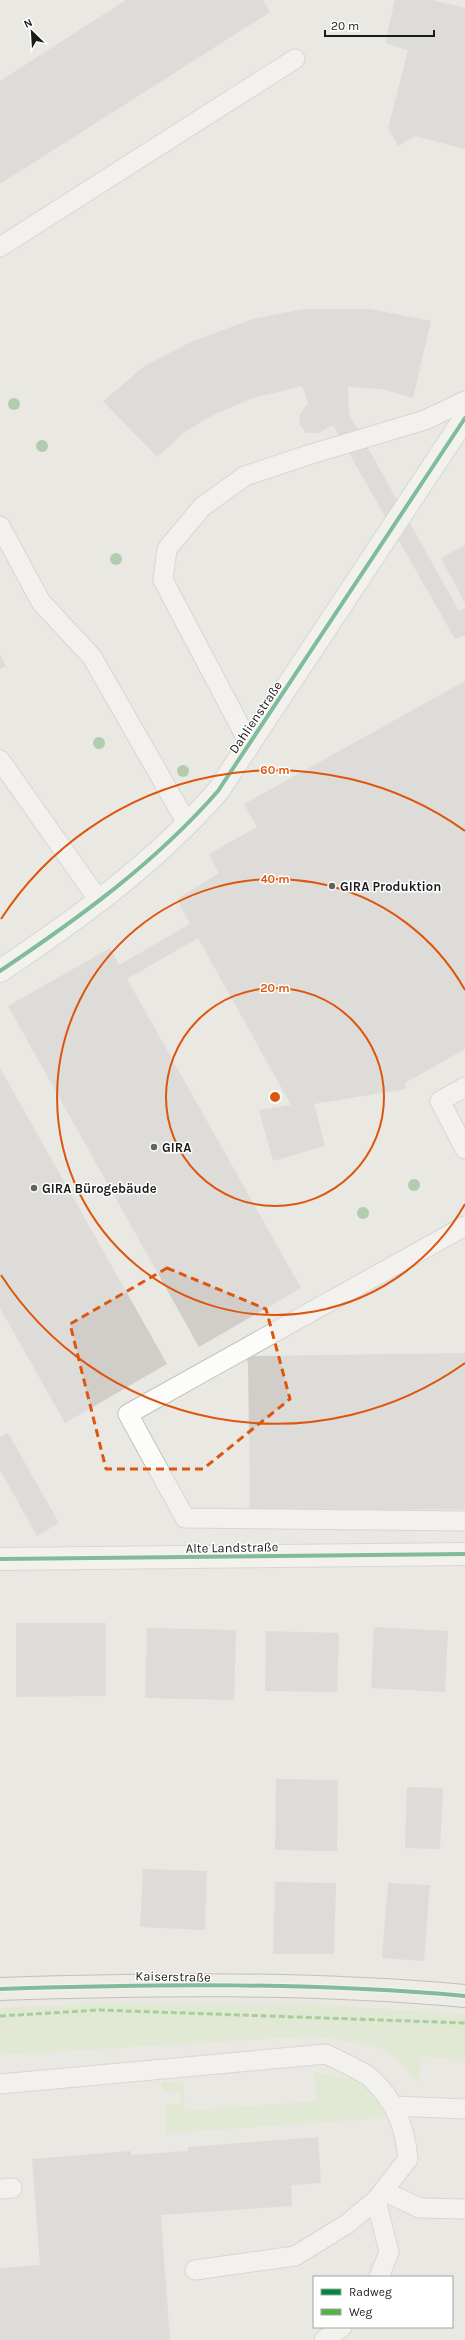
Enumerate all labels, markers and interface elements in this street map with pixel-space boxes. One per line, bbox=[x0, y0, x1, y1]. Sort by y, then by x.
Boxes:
north arrow bbox=[12, 12, 52, 52]
scale bar bbox=[325, 12, 434, 38]
text: N bbox=[22, 16, 34, 31]
text: 20 m bbox=[331, 19, 359, 33]
street label: Dahlienstraße bbox=[226, 678, 285, 756]
text: 60 m bbox=[260, 763, 290, 777]
text: 40 m bbox=[260, 872, 290, 886]
place label: GIRA Produktion bbox=[340, 879, 441, 894]
marker: GIRA Produktion bbox=[327, 881, 337, 891]
text: 20 m bbox=[260, 981, 290, 995]
centre of rings bbox=[268, 1090, 282, 1104]
place label: GIRA bbox=[162, 1140, 191, 1155]
marker: GIRA bbox=[149, 1142, 159, 1152]
place label: GIRA Bürogebäude bbox=[42, 1181, 157, 1196]
marker: GIRA Bürogebäude bbox=[29, 1183, 39, 1193]
street label: Alte Landstraße bbox=[185, 1539, 279, 1556]
street label: Kaiserstraße bbox=[135, 1968, 211, 1985]
legend bbox=[313, 2276, 453, 2328]
text: Radweg bbox=[349, 2285, 392, 2299]
text: Weg bbox=[349, 2305, 373, 2319]

